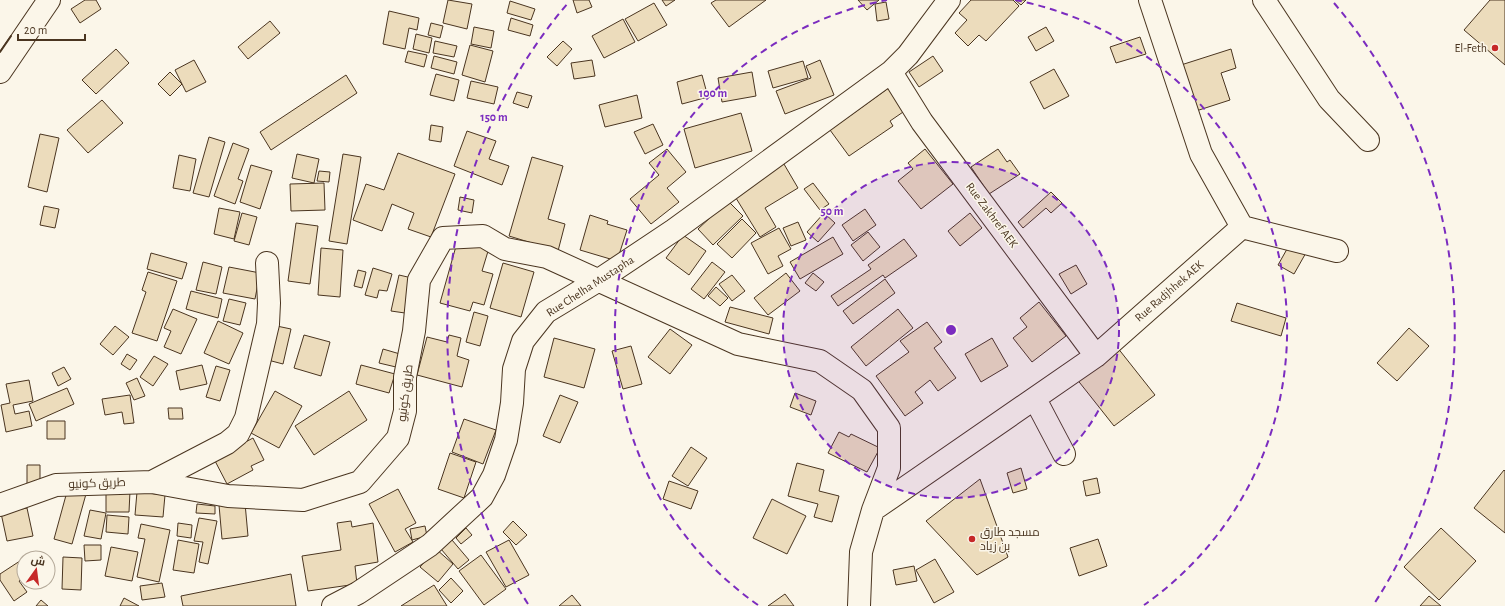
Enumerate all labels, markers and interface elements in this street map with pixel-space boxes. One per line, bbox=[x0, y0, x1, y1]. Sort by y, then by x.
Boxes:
scale bar bbox=[18, 16, 85, 42]
text: 20 m bbox=[24, 24, 47, 36]
place label: El-Feth bbox=[1455, 42, 1487, 54]
marker: El-Feth bbox=[1490, 43, 1500, 53]
text: 100 m bbox=[699, 87, 727, 99]
text: 150 m bbox=[480, 111, 508, 123]
street label: Rue Zakhref AEK bbox=[964, 180, 1020, 250]
text: 50 m bbox=[821, 205, 844, 217]
street label: Rue Chelha Mustapha bbox=[544, 253, 636, 319]
street label: Rue Radjhhek AEK bbox=[1133, 258, 1206, 325]
centre of rings bbox=[944, 323, 958, 337]
street label: طريق كونيو bbox=[396, 364, 415, 422]
street label: طريق كونيو bbox=[68, 476, 126, 491]
place label: مسجد طارق بن زياد bbox=[980, 526, 1040, 553]
marker: مسجد طارق بن زياد bbox=[967, 534, 977, 544]
north arrow bbox=[16, 550, 56, 590]
text: ش bbox=[30, 554, 46, 569]

